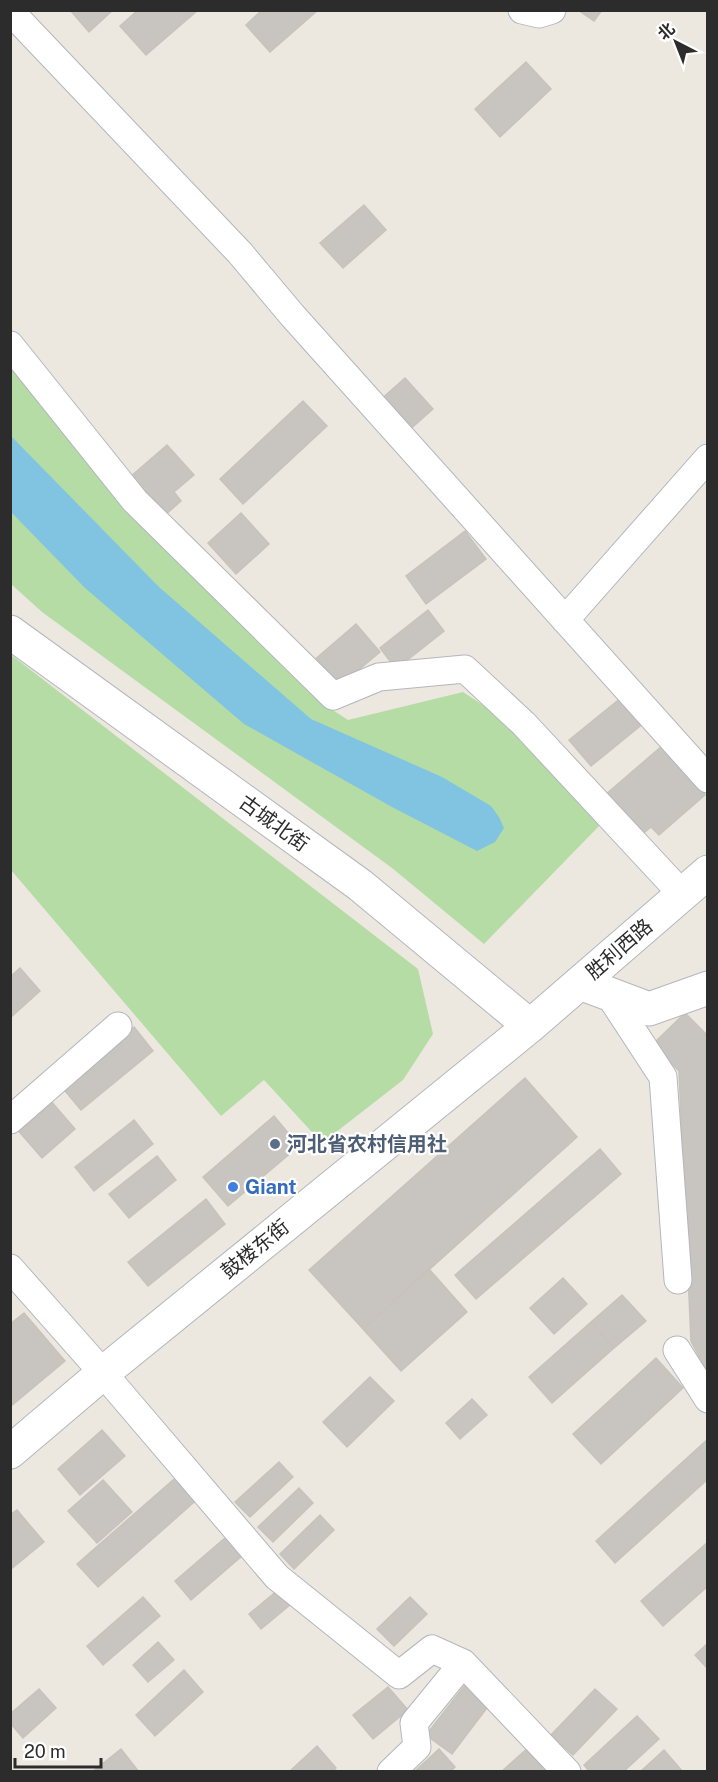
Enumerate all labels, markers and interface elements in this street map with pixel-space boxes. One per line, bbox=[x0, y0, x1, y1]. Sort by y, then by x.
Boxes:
north arrow bbox=[646, 12, 706, 72]
text: 北 bbox=[654, 19, 679, 44]
street label: 古城北街 bbox=[235, 790, 313, 856]
street label: 胜利西路 bbox=[581, 914, 657, 984]
place label: 河北省农村信用社 bbox=[287, 1132, 447, 1156]
marker: 河北省农村信用社 bbox=[268, 1137, 282, 1151]
place label: Giant bbox=[245, 1175, 297, 1199]
marker: Giant bbox=[226, 1180, 240, 1194]
street label: 鼓楼东街 bbox=[216, 1215, 294, 1283]
scale bar bbox=[15, 1731, 100, 1769]
text: 20 m bbox=[24, 1741, 66, 1762]

